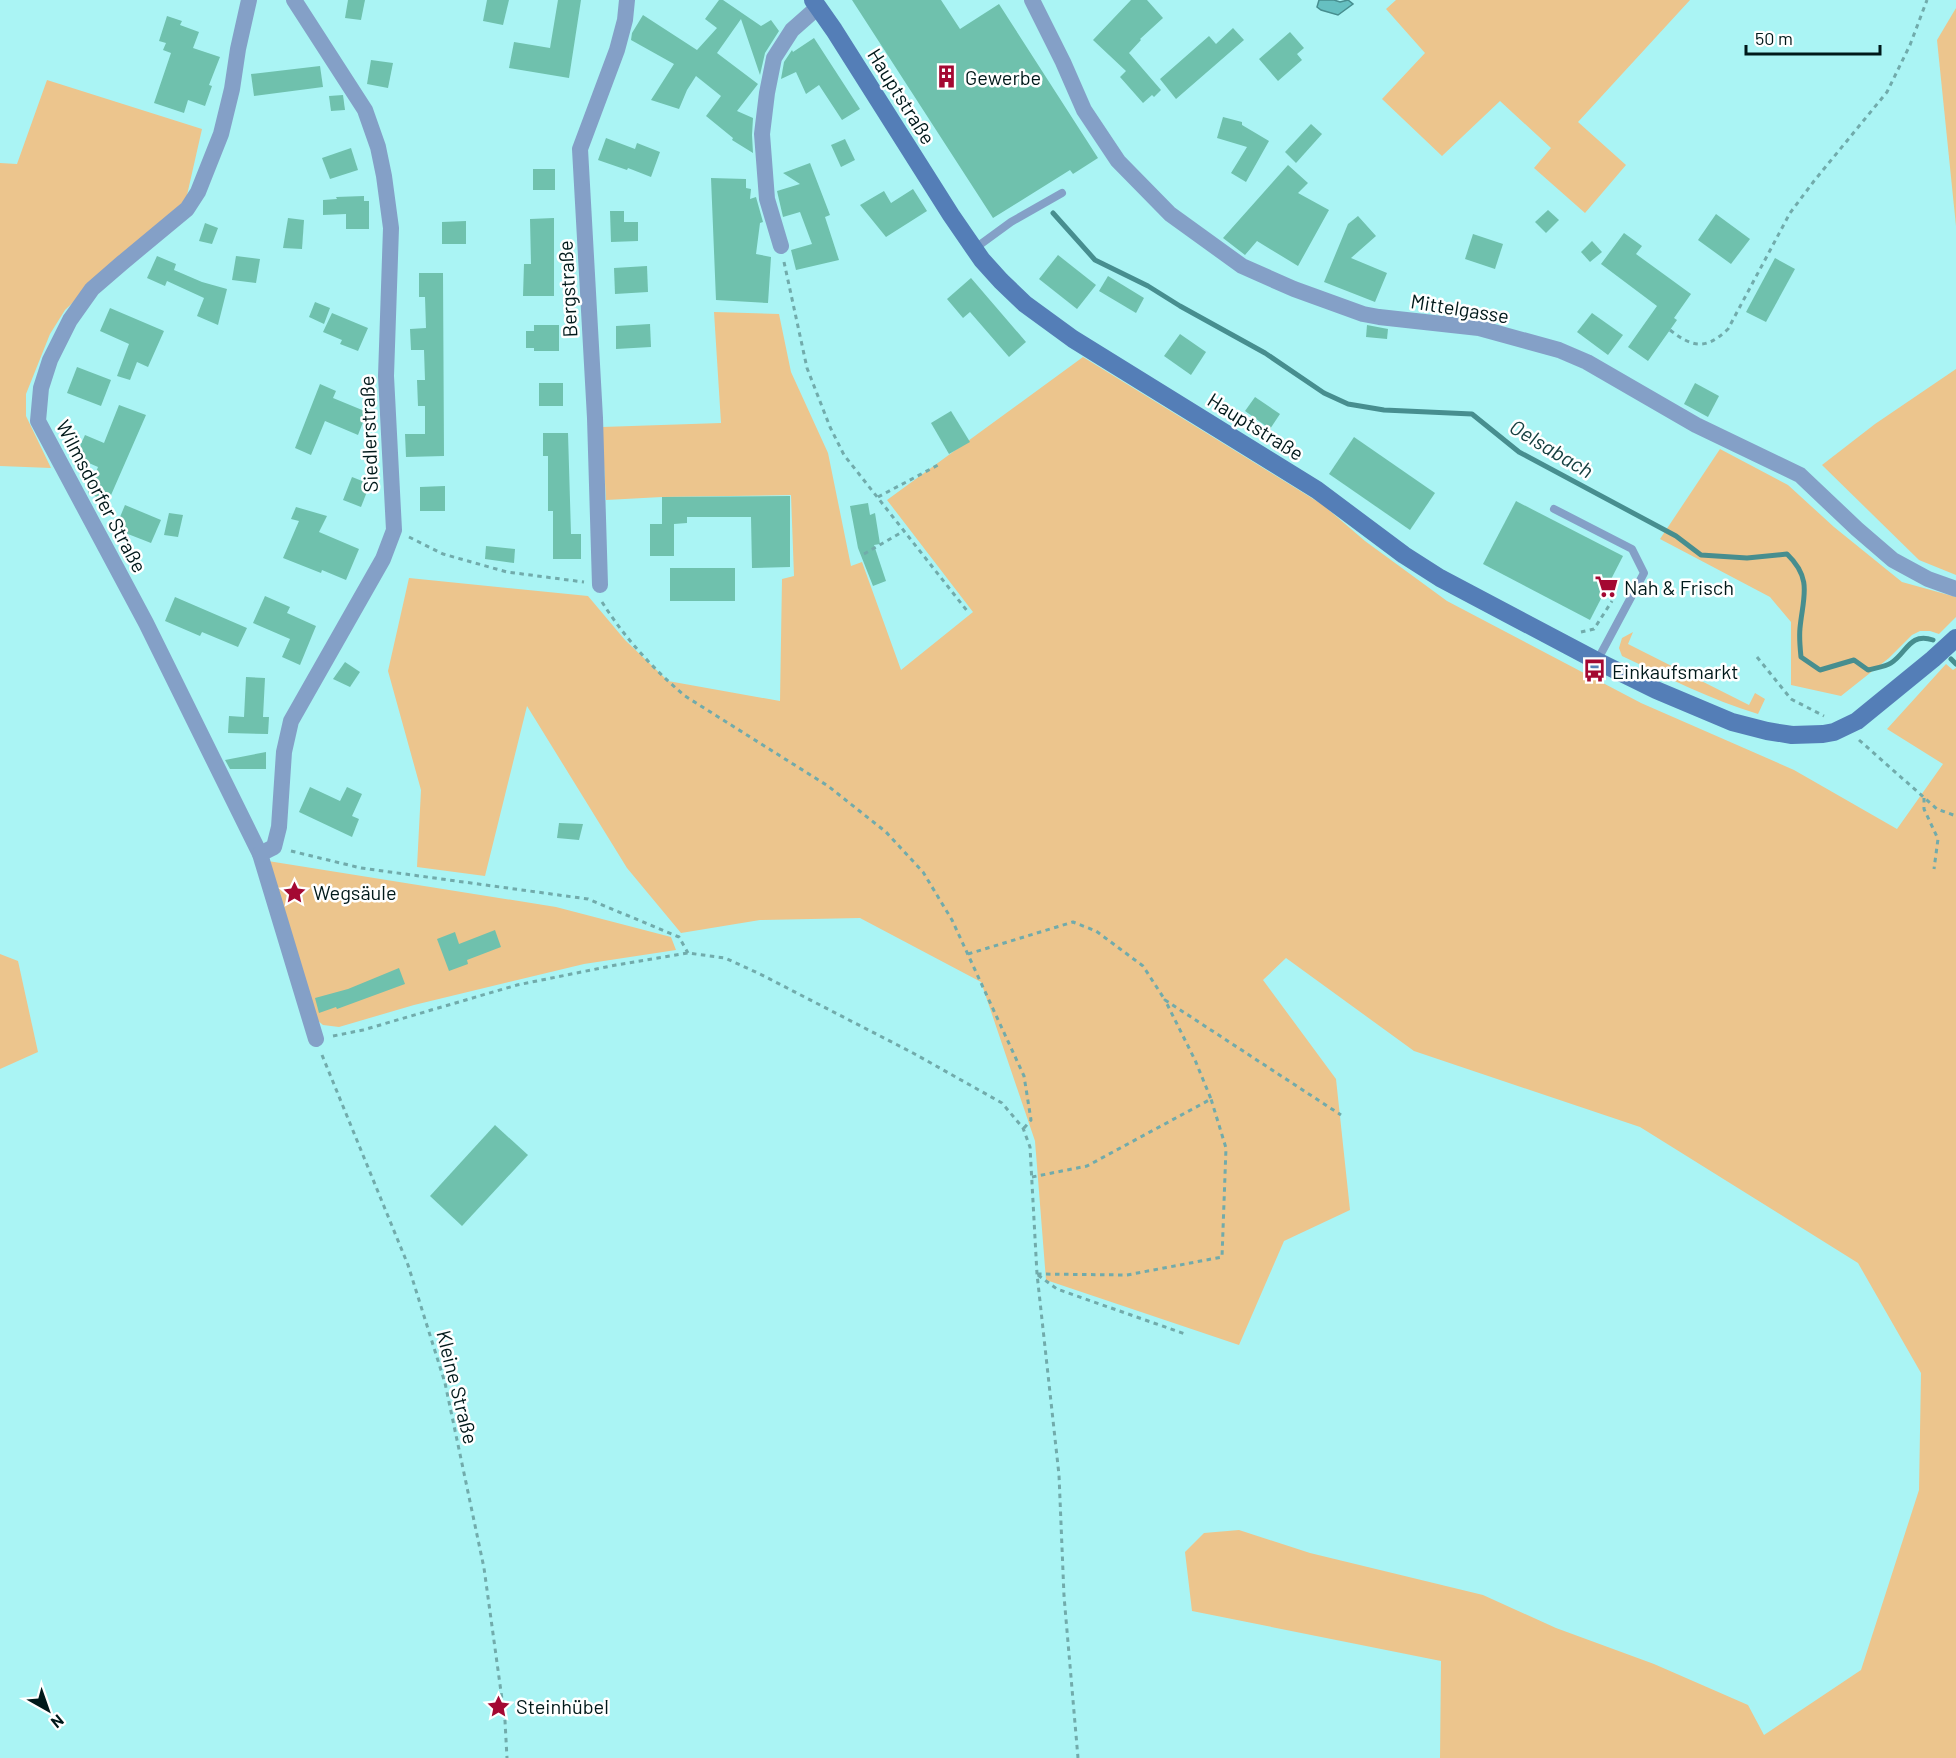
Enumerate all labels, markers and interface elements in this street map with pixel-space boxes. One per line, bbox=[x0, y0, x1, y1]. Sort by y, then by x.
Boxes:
scale bar bbox=[1746, 18, 1880, 56]
text: 50 m bbox=[1755, 27, 1793, 49]
street label: Hauptstraße bbox=[863, 44, 941, 148]
building icon: Gewerbe bbox=[934, 64, 960, 90]
place label: Gewerbe bbox=[965, 65, 1041, 89]
street label: Bergstraße bbox=[552, 240, 582, 338]
street label: Mittelgasse bbox=[1409, 288, 1511, 328]
street label: Siedlerstraße bbox=[354, 375, 382, 493]
street label: Hauptstraße bbox=[1204, 387, 1308, 465]
water label: Oelsabach bbox=[1506, 413, 1598, 483]
street label: Wilmsdorfer Straße bbox=[52, 416, 152, 576]
supermarket icon: Nah & Frisch bbox=[1593, 574, 1619, 600]
place label: Nah & Frisch bbox=[1624, 575, 1734, 599]
bus stop icon: Einkaufsmarkt bbox=[1581, 658, 1607, 684]
place label: Einkaufsmarkt bbox=[1612, 659, 1738, 683]
place icon: Wegsäule bbox=[282, 879, 308, 905]
place label: Wegsäule bbox=[313, 880, 397, 904]
street label: Kleine Straße bbox=[432, 1328, 484, 1446]
north arrow bbox=[18, 1680, 78, 1740]
place icon: Steinhübel bbox=[485, 1693, 511, 1719]
place label: Steinhübel bbox=[516, 1694, 609, 1718]
text: N bbox=[48, 1711, 68, 1733]

